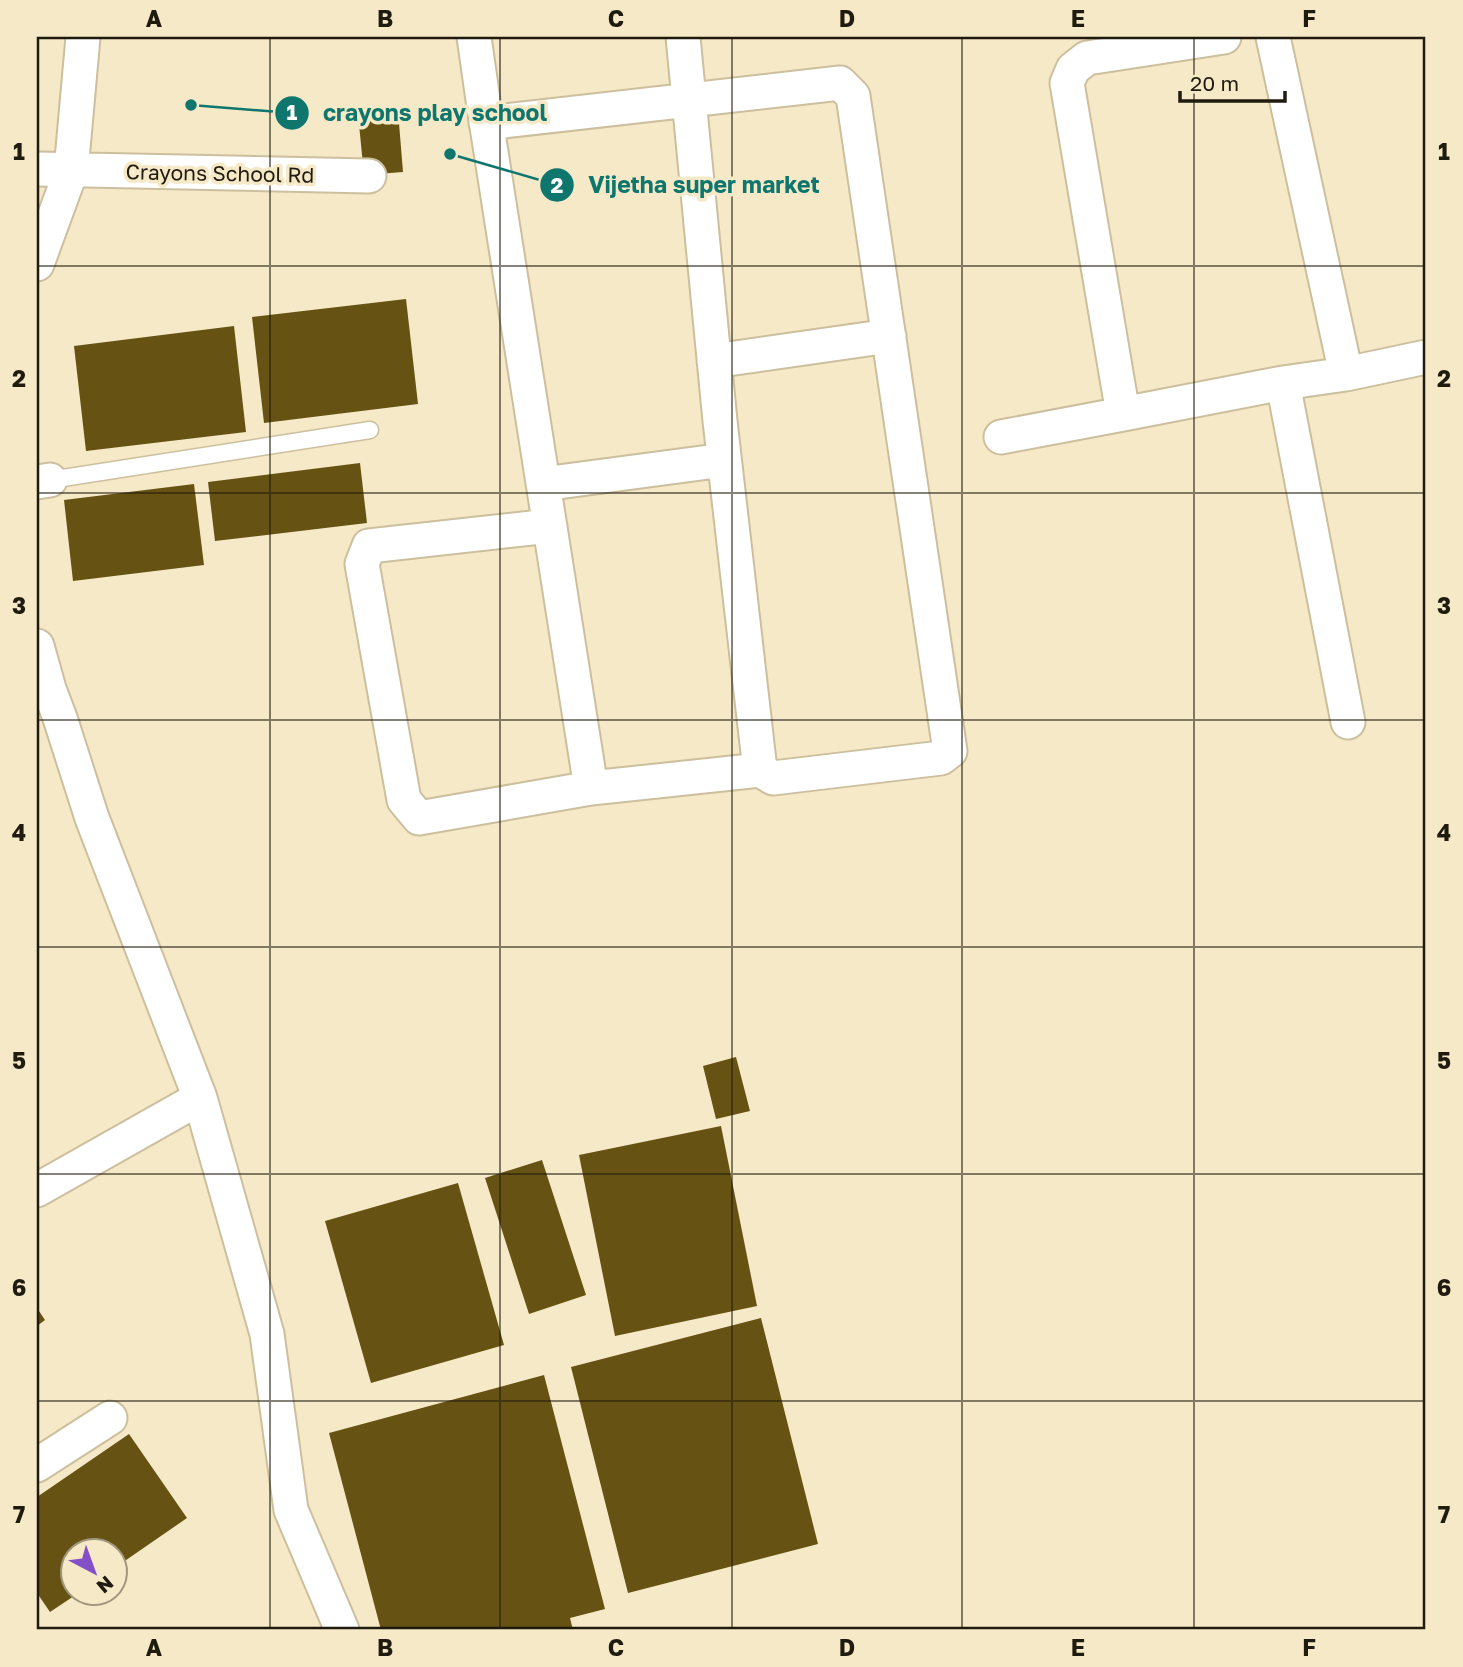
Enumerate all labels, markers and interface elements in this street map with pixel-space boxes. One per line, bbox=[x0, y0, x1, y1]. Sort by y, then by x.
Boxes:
text: A bbox=[146, 4, 163, 32]
text: B bbox=[377, 4, 393, 32]
text: C bbox=[608, 4, 624, 32]
text: D bbox=[839, 4, 855, 32]
text: E bbox=[1071, 4, 1085, 32]
text: F bbox=[1302, 4, 1316, 32]
scale bar bbox=[1180, 60, 1284, 104]
text: 20 m bbox=[1190, 70, 1239, 96]
callout: crayons play school bbox=[274, 91, 561, 135]
text: crayons play school bbox=[323, 98, 547, 126]
text: 1 bbox=[287, 99, 298, 125]
text: 1 bbox=[13, 137, 25, 165]
text: 1 bbox=[1438, 137, 1450, 165]
street label: Crayons School Rd bbox=[125, 158, 315, 188]
callout: Vijetha super market bbox=[539, 163, 834, 207]
text: Vijetha super market bbox=[588, 170, 820, 198]
text: 2 bbox=[551, 172, 564, 198]
text: 2 bbox=[12, 364, 26, 392]
text: 2 bbox=[1437, 364, 1451, 392]
text: 3 bbox=[12, 591, 26, 619]
text: 3 bbox=[1437, 591, 1451, 619]
text: 4 bbox=[12, 818, 26, 846]
text: 4 bbox=[1437, 818, 1451, 846]
text: 5 bbox=[12, 1046, 26, 1074]
text: 5 bbox=[1437, 1046, 1451, 1074]
text: 6 bbox=[12, 1273, 26, 1301]
text: 6 bbox=[1437, 1273, 1451, 1301]
text: 7 bbox=[13, 1500, 25, 1528]
text: 7 bbox=[1438, 1500, 1450, 1528]
north arrow bbox=[60, 1538, 130, 1608]
text: N bbox=[92, 1572, 118, 1599]
text: A bbox=[146, 1633, 163, 1661]
text: B bbox=[377, 1633, 393, 1661]
text: C bbox=[608, 1633, 624, 1661]
text: D bbox=[839, 1633, 855, 1661]
text: E bbox=[1071, 1633, 1085, 1661]
text: F bbox=[1302, 1633, 1316, 1661]

